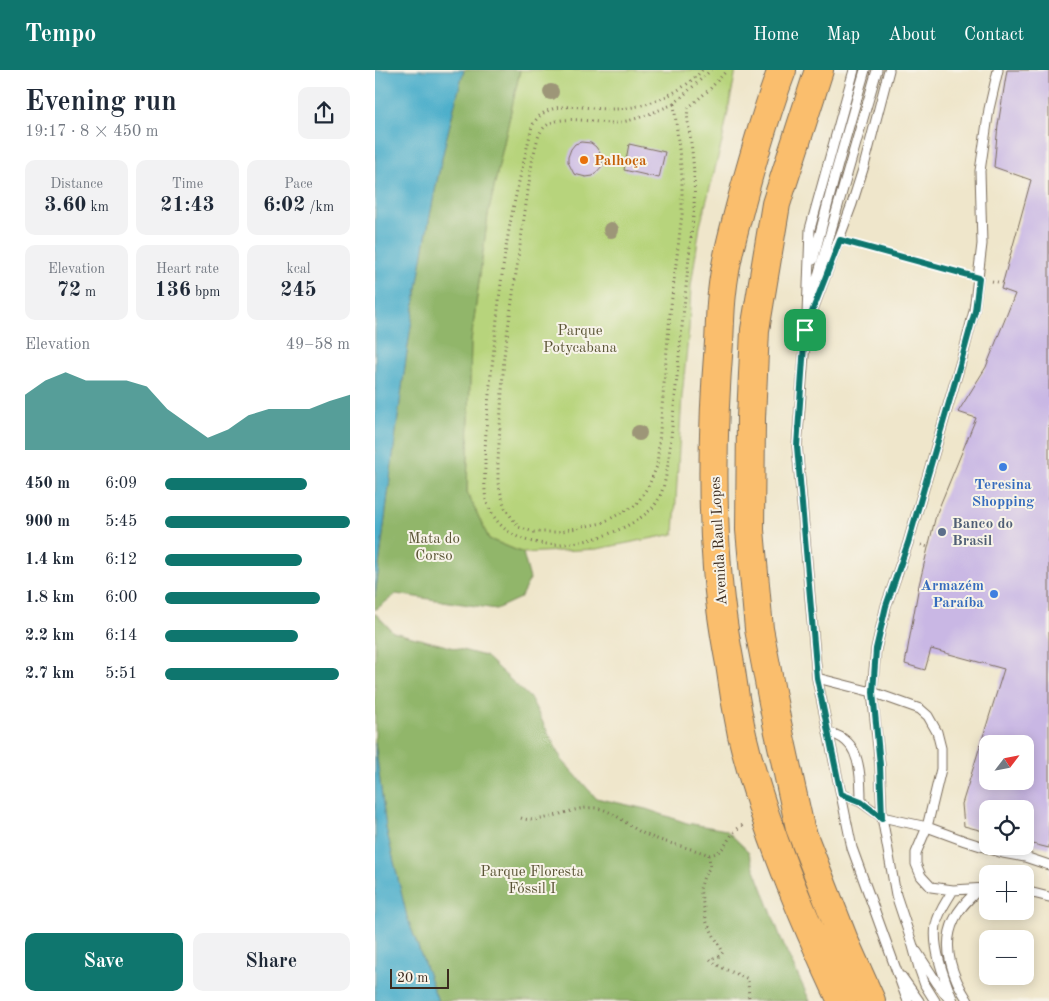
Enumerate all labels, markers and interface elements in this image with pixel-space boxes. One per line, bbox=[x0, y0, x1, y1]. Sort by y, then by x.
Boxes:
text: Tempo bbox=[25, 23, 96, 47]
text: Home bbox=[753, 26, 799, 44]
text: Map bbox=[827, 26, 860, 44]
text: About bbox=[888, 26, 936, 44]
text: Contact bbox=[964, 26, 1024, 44]
button: share bbox=[298, 87, 350, 139]
text: Evening run bbox=[25, 89, 177, 117]
text: 19:17 · 8 × 450 m bbox=[25, 124, 158, 140]
marker: Palhoça bbox=[578, 154, 590, 166]
place label: Palhoça bbox=[594, 154, 647, 169]
text: Distance bbox=[50, 177, 103, 191]
text: Time bbox=[172, 177, 203, 191]
text: Pace bbox=[284, 177, 313, 191]
text: 3.60 bbox=[44, 195, 87, 216]
text: 21:43 bbox=[160, 195, 215, 216]
text: 6:02 bbox=[263, 195, 305, 216]
text: km bbox=[87, 200, 109, 214]
text: /km bbox=[305, 200, 334, 214]
text: Elevation bbox=[48, 262, 105, 276]
text: Heart rate bbox=[156, 262, 219, 276]
text: kcal bbox=[286, 262, 311, 276]
text: 72 bbox=[57, 280, 81, 301]
text: 136 bbox=[154, 280, 191, 301]
text: 245 bbox=[280, 280, 317, 301]
text: m bbox=[81, 285, 96, 299]
text: bpm bbox=[191, 285, 221, 299]
pin bbox=[784, 309, 826, 351]
icon: arrive bbox=[791, 316, 819, 344]
park label: Parque Potycabana bbox=[543, 324, 618, 356]
text: Elevation bbox=[25, 337, 90, 353]
text: 49–58 m bbox=[286, 337, 350, 353]
marker: Teresina Shopping bbox=[997, 461, 1009, 473]
text: 450 m bbox=[25, 476, 70, 492]
text: 6:09 bbox=[105, 476, 137, 492]
street label: Avenida Raul Lopes bbox=[709, 476, 730, 606]
place label: Teresina Shopping bbox=[972, 478, 1035, 510]
text: 900 m bbox=[25, 514, 70, 530]
text: 5:45 bbox=[105, 514, 137, 530]
place label: Banco do Brasil bbox=[952, 517, 1013, 549]
marker: Banco do Brasil bbox=[936, 526, 948, 538]
park label: Mata do Corso bbox=[408, 532, 460, 564]
text: 1.4 km bbox=[25, 552, 74, 568]
text: 6:12 bbox=[105, 552, 137, 568]
place label: Armazém Paraíba bbox=[921, 579, 984, 611]
marker: Armazém Paraíba bbox=[988, 588, 1000, 600]
text: 1.8 km bbox=[25, 590, 74, 606]
text: 6:00 bbox=[105, 590, 137, 606]
text: 2.2 km bbox=[25, 628, 74, 644]
text: 6:14 bbox=[105, 628, 137, 644]
text: 2.7 km bbox=[25, 666, 74, 682]
text: 5:51 bbox=[105, 666, 137, 682]
north arrow bbox=[979, 735, 1034, 790]
map controls bbox=[979, 735, 1034, 985]
button: locate bbox=[979, 800, 1034, 855]
park label: Parque Floresta Fóssil I bbox=[480, 865, 584, 897]
button: + bbox=[979, 865, 1034, 920]
button: − bbox=[979, 930, 1034, 985]
button: Save bbox=[25, 933, 183, 991]
button: Share bbox=[193, 933, 350, 991]
scale bar bbox=[390, 966, 449, 989]
text: 20 m bbox=[397, 971, 428, 985]

